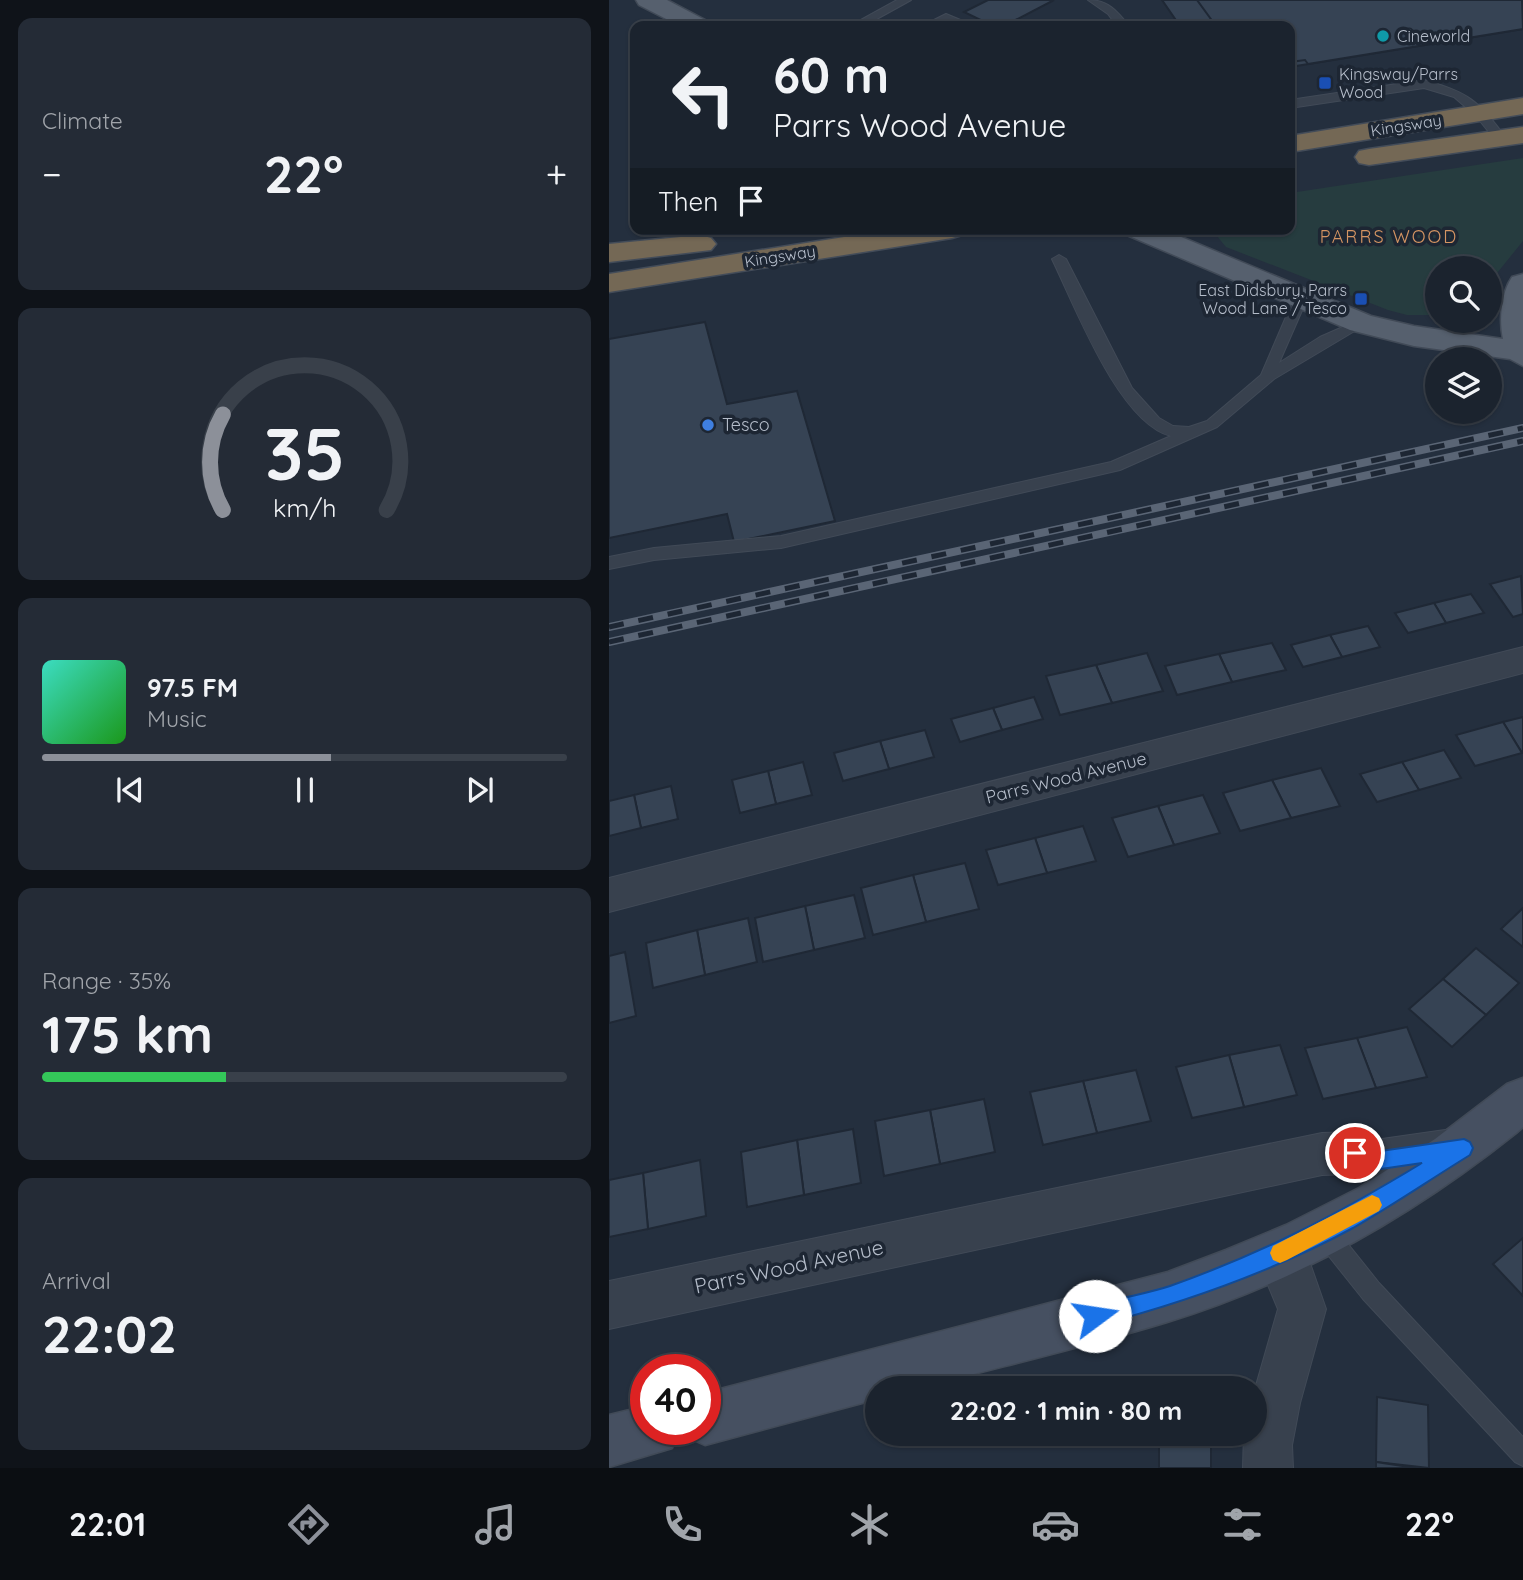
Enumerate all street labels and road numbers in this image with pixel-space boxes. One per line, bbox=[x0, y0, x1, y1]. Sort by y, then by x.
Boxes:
street label: Kingsway bbox=[1369, 110, 1443, 140]
street label: Kingsway bbox=[743, 241, 817, 271]
street label: Parrs Wood Avenue bbox=[983, 746, 1149, 809]
street label: Parrs Wood Avenue bbox=[692, 1233, 886, 1299]

